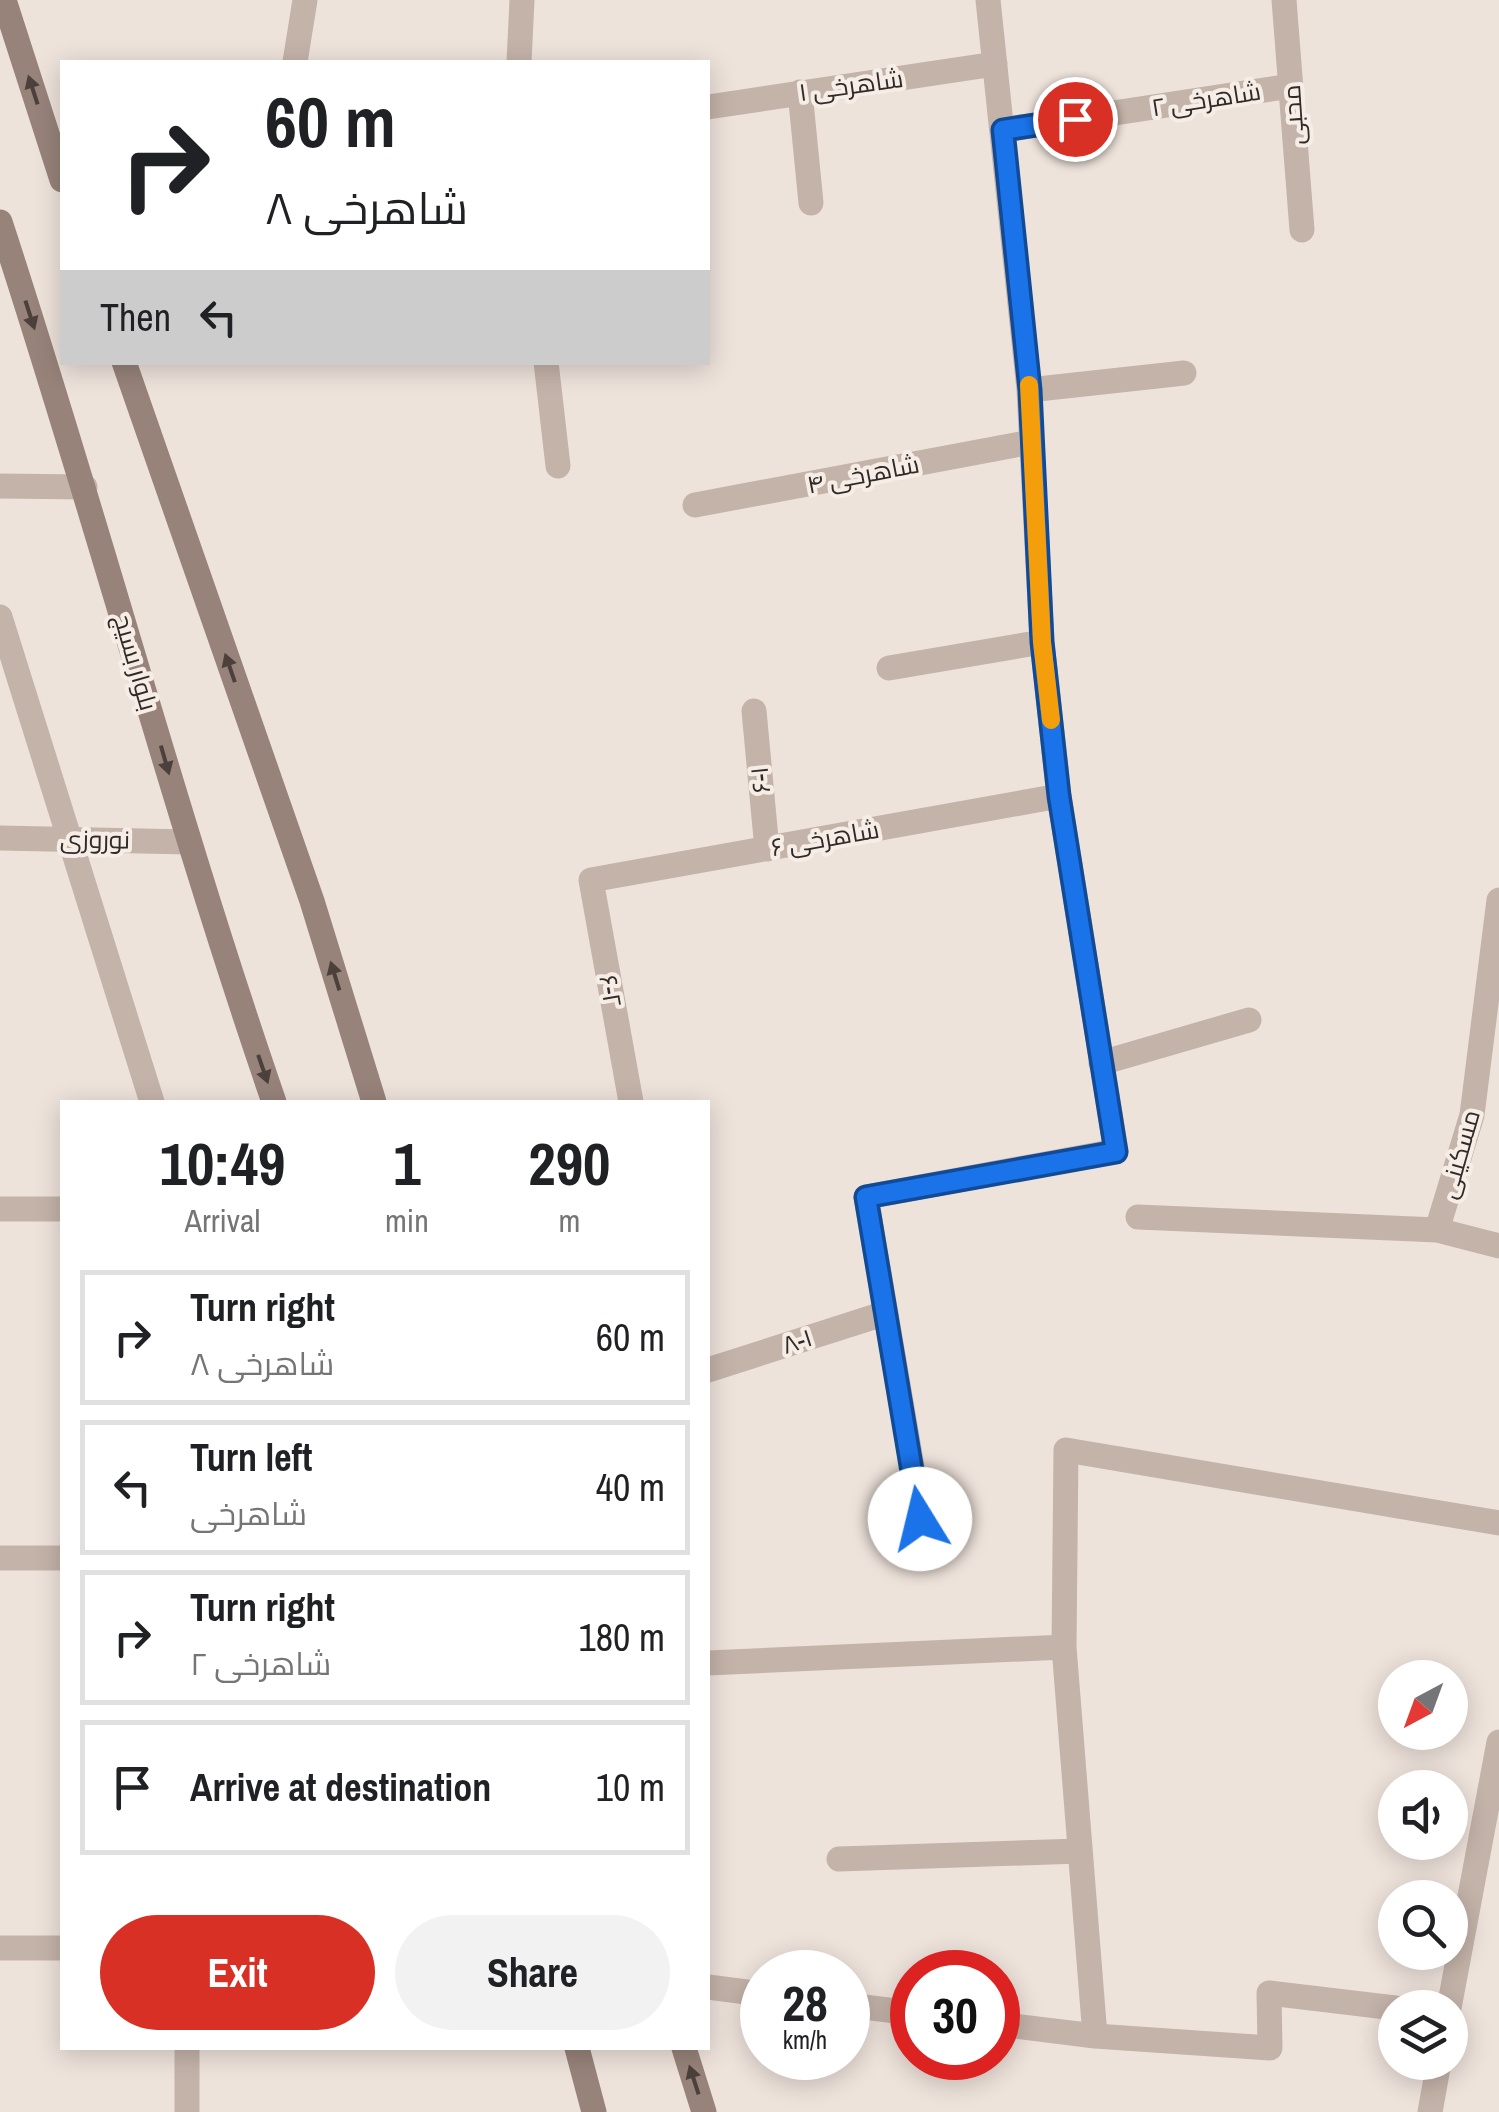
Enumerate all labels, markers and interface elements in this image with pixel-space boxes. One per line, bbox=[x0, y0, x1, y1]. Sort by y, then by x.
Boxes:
street label: شاهرخی ۱ bbox=[797, 61, 905, 109]
street label: شاهرخی ۲ bbox=[1149, 74, 1263, 124]
one-way arrow bbox=[24, 75, 39, 105]
text: 60 m bbox=[265, 75, 396, 169]
pin bbox=[1033, 77, 1118, 162]
street label: محبی bbox=[1274, 84, 1312, 146]
icon: arrive bbox=[1048, 92, 1103, 147]
icon: right bbox=[100, 100, 230, 230]
text: شاهرخی ۸ bbox=[265, 177, 468, 238]
icon: left bbox=[191, 290, 246, 345]
text: Then bbox=[100, 292, 171, 343]
one-way arrow bbox=[24, 300, 39, 330]
street label: شاهرخی ۴ bbox=[804, 446, 922, 502]
street label: بلوار بسیج bbox=[106, 610, 166, 714]
one-way arrow bbox=[222, 653, 237, 683]
one-way arrow bbox=[158, 745, 173, 775]
street label: ۶-۱ bbox=[742, 765, 778, 795]
street label: شاهرخی ۶ bbox=[768, 812, 882, 864]
street label: نوروزی bbox=[60, 821, 130, 857]
one-way arrow bbox=[327, 961, 342, 991]
street label: ۶-۲ bbox=[591, 972, 631, 1010]
one-way arrow bbox=[256, 1055, 271, 1085]
street label: مسکینی bbox=[1430, 1106, 1488, 1202]
text: 10:49 bbox=[160, 1123, 285, 1204]
text: 1 bbox=[393, 1123, 421, 1204]
text: 290 bbox=[528, 1123, 610, 1204]
text: Arrival bbox=[185, 1199, 260, 1242]
text: min bbox=[385, 1199, 429, 1242]
text: m bbox=[558, 1199, 580, 1242]
text: Turn right bbox=[190, 1282, 335, 1333]
icon: right bbox=[105, 1310, 160, 1365]
text: 60 m bbox=[596, 1312, 665, 1363]
street label: ۸-۱ bbox=[777, 1320, 817, 1362]
text: شاهرخی ۸ bbox=[190, 1342, 334, 1385]
text: Turn left bbox=[190, 1432, 312, 1483]
icon: left bbox=[105, 1460, 160, 1515]
text: 40 m bbox=[596, 1462, 665, 1513]
position arrow bbox=[868, 1467, 972, 1571]
text: شاهرخی bbox=[190, 1492, 307, 1535]
text: Turn right bbox=[190, 1582, 335, 1633]
icon: right bbox=[105, 1610, 160, 1665]
text: 180 m bbox=[578, 1612, 665, 1663]
text: شاهرخی ۲ bbox=[190, 1642, 331, 1685]
north arrow bbox=[1378, 1660, 1468, 1750]
map controls bbox=[1378, 1660, 1468, 2080]
icon: arrive bbox=[105, 1760, 160, 1815]
text: Arrive at destination bbox=[190, 1762, 491, 1813]
text: 10 m bbox=[596, 1762, 665, 1813]
button: sound bbox=[1378, 1770, 1468, 1860]
button: search bbox=[1378, 1880, 1468, 1970]
button: Exit bbox=[100, 1915, 375, 2030]
button: Share bbox=[395, 1915, 670, 2030]
speed limit sign: 30 bbox=[890, 1950, 1020, 2080]
text: 28 bbox=[782, 1969, 828, 2037]
button: layers bbox=[1378, 1990, 1468, 2080]
text: km/h bbox=[783, 2023, 827, 2057]
one-way arrow bbox=[686, 2064, 701, 2094]

